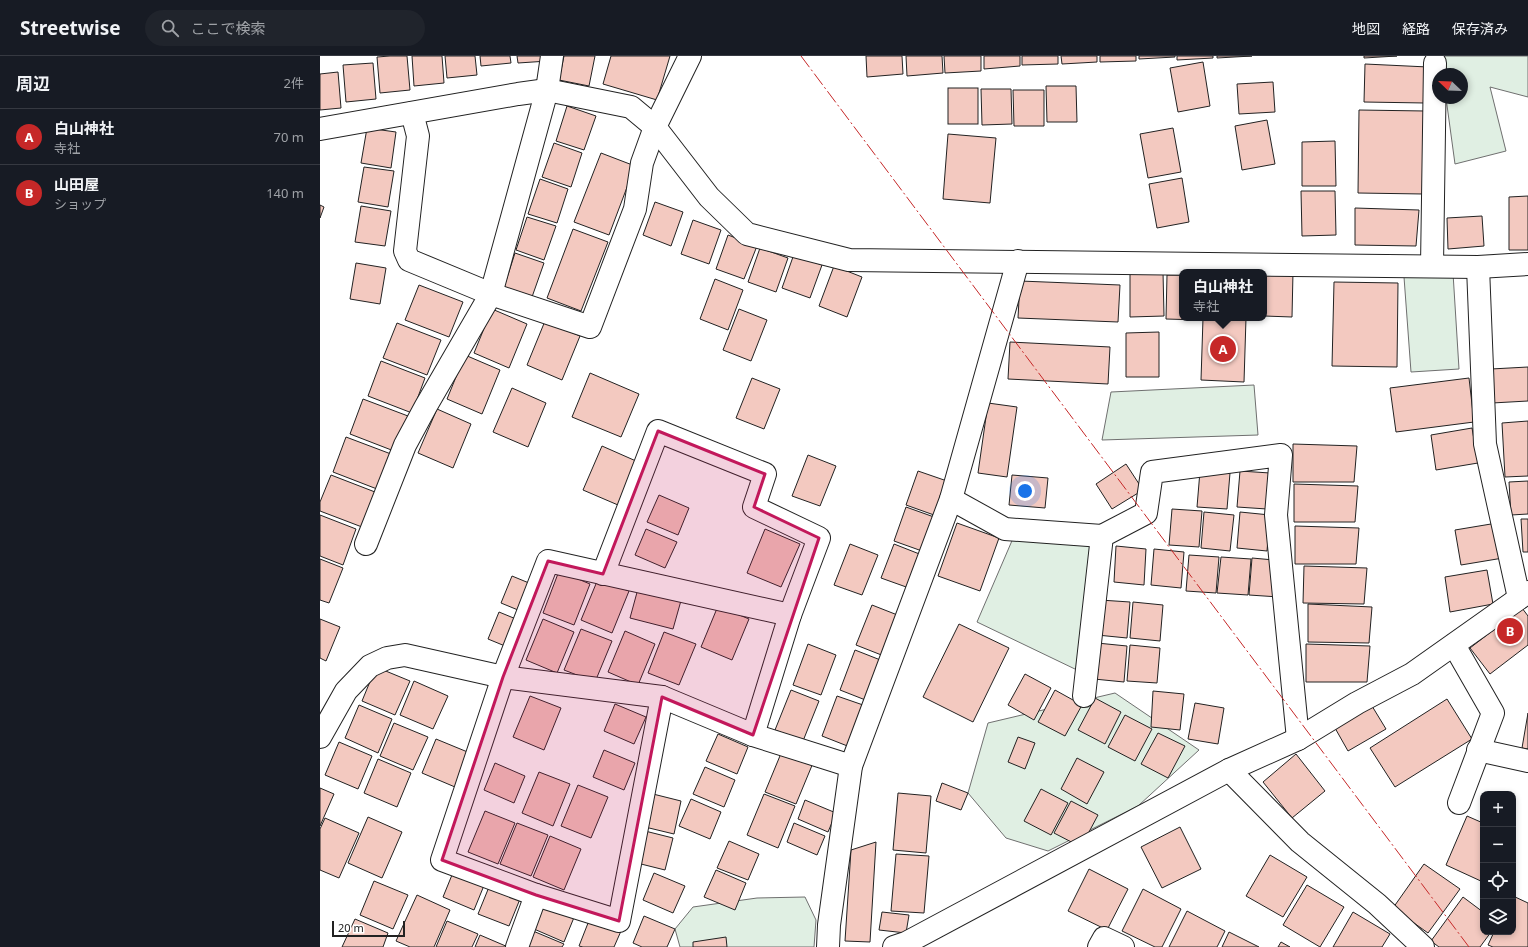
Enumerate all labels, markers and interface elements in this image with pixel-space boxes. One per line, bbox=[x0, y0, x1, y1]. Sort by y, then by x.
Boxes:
search box bbox=[145, 10, 425, 46]
text: Streetwise bbox=[20, 15, 121, 41]
icon: search bbox=[159, 17, 181, 39]
text: ここで検索 bbox=[191, 18, 266, 38]
text: 地図 bbox=[1352, 19, 1380, 38]
text: 経路 bbox=[1402, 19, 1430, 38]
text: 保存済み bbox=[1452, 19, 1508, 38]
north arrow bbox=[1432, 68, 1468, 104]
text: 周辺 bbox=[16, 72, 50, 95]
text: 2件 bbox=[284, 74, 304, 92]
text: 白山神社 bbox=[54, 118, 114, 138]
text: A bbox=[25, 128, 34, 146]
text: 70 m bbox=[274, 128, 304, 146]
text: 寺社 bbox=[54, 139, 80, 157]
text: 山田屋 bbox=[54, 174, 99, 194]
text: B bbox=[25, 184, 33, 202]
text: 140 m bbox=[266, 184, 304, 202]
text: ショップ bbox=[54, 195, 106, 213]
popup bbox=[1179, 269, 1267, 321]
text: 白山神社 bbox=[1193, 276, 1253, 296]
text: 寺社 bbox=[1193, 297, 1219, 315]
pin: A bbox=[1210, 334, 1236, 364]
your location bbox=[1015, 481, 1035, 501]
pin: B bbox=[1497, 616, 1523, 646]
map controls bbox=[1480, 791, 1516, 935]
button: + bbox=[1480, 791, 1516, 827]
button: − bbox=[1480, 827, 1516, 863]
button: locate bbox=[1480, 863, 1516, 899]
button: layers bbox=[1480, 899, 1516, 935]
scale bar bbox=[332, 919, 405, 938]
text: 20 m bbox=[338, 920, 364, 935]

